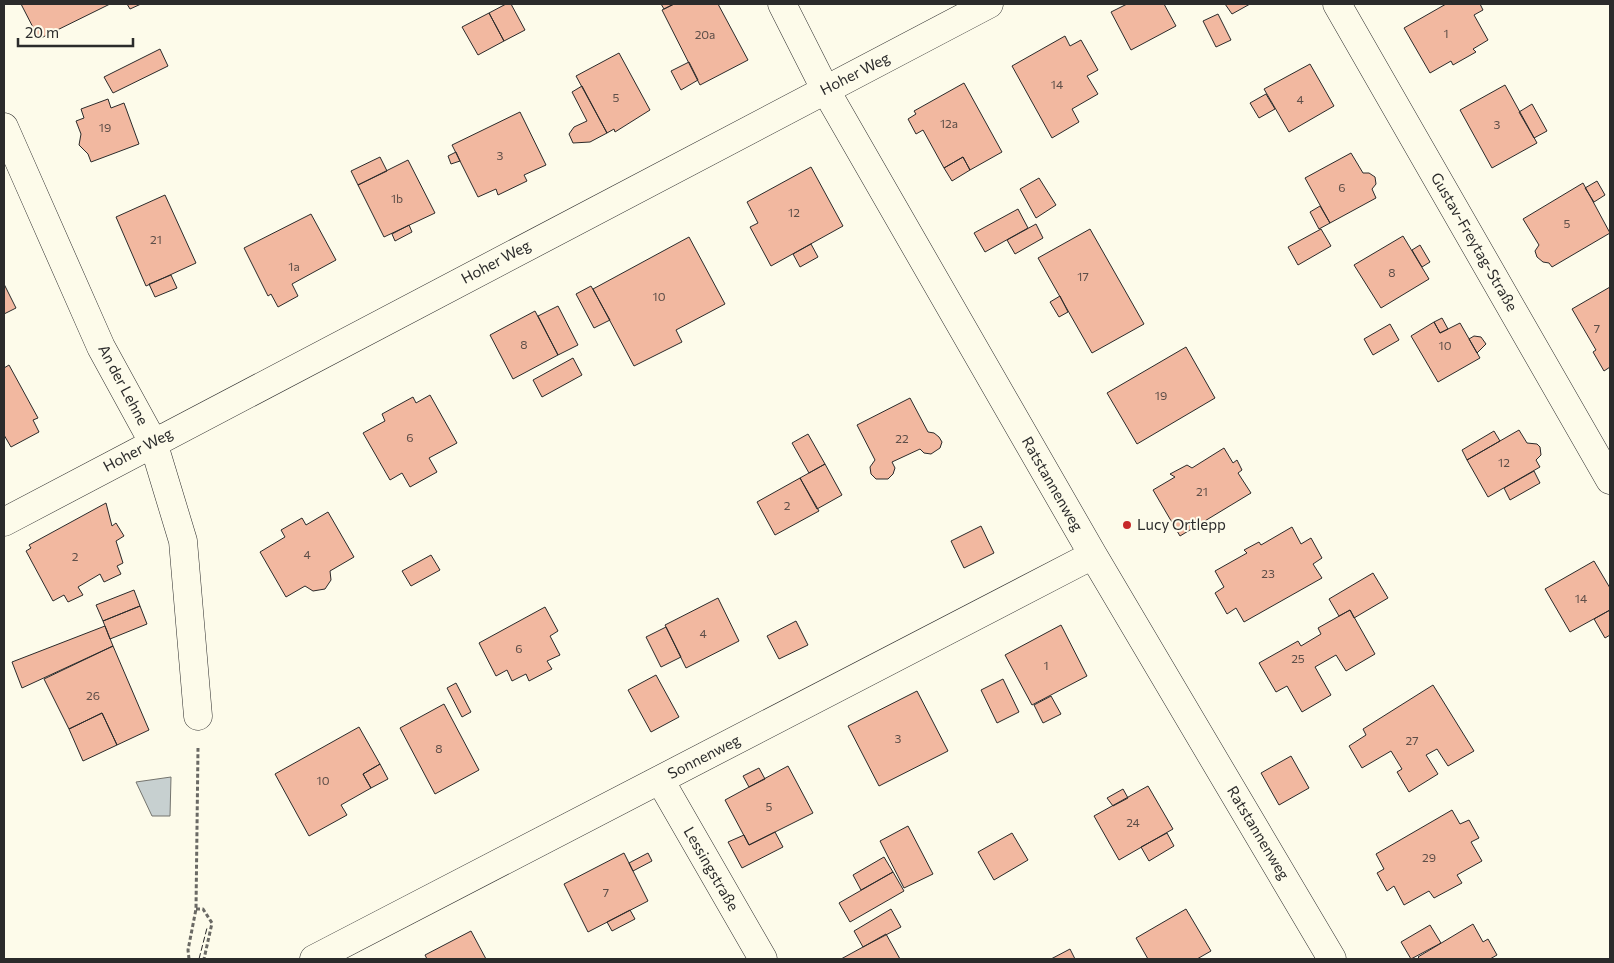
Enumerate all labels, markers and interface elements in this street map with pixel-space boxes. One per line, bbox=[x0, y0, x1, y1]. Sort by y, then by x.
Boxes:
scale bar bbox=[18, 15, 132, 47]
text: 20 m bbox=[25, 23, 59, 41]
house number: 1 bbox=[1443, 26, 1449, 40]
house number: 20a bbox=[695, 27, 715, 41]
street label: Hoher Weg bbox=[817, 48, 892, 98]
house number: 14 bbox=[1051, 77, 1063, 91]
house number: 5 bbox=[613, 90, 620, 104]
house number: 4 bbox=[1296, 92, 1304, 106]
house number: 12a bbox=[940, 116, 958, 130]
house number: 3 bbox=[1494, 117, 1501, 131]
house number: 19 bbox=[99, 120, 111, 134]
house number: 3 bbox=[497, 148, 504, 162]
street label: Gustav-Freytag-Straße bbox=[1428, 169, 1522, 314]
house number: 6 bbox=[1338, 180, 1346, 194]
house number: 1b bbox=[391, 191, 403, 205]
house number: 12 bbox=[788, 205, 800, 219]
house number: 5 bbox=[1564, 216, 1571, 230]
house number: 21 bbox=[150, 232, 162, 246]
street label: Hoher Weg bbox=[458, 235, 533, 287]
house number: 1a bbox=[288, 259, 300, 273]
house number: 8 bbox=[1388, 265, 1396, 279]
house number: 17 bbox=[1077, 269, 1089, 283]
house number: 10 bbox=[653, 289, 666, 303]
house number: 7 bbox=[1594, 321, 1600, 335]
house number: 8 bbox=[520, 337, 528, 351]
house number: 10 bbox=[1439, 338, 1452, 352]
street label: An der Lehne bbox=[95, 341, 153, 428]
house number: 19 bbox=[1155, 388, 1167, 402]
street label: Hoher Weg bbox=[100, 423, 175, 475]
house number: 6 bbox=[406, 430, 414, 444]
house number: 22 bbox=[895, 431, 909, 445]
street label: Ratstannenweg bbox=[1019, 433, 1087, 534]
house number: 12 bbox=[1498, 455, 1510, 469]
house number: 21 bbox=[1196, 484, 1208, 498]
house number: 2 bbox=[784, 498, 791, 512]
place label: Lucy Ortlepp bbox=[1137, 515, 1226, 533]
marker: Lucy Ortlepp bbox=[1121, 519, 1133, 531]
house number: 4 bbox=[303, 547, 311, 561]
house number: 2 bbox=[72, 549, 79, 563]
house number: 23 bbox=[1261, 566, 1275, 580]
house number: 14 bbox=[1575, 591, 1587, 605]
house number: 4 bbox=[699, 626, 707, 640]
house number: 6 bbox=[515, 641, 523, 655]
house number: 25 bbox=[1291, 651, 1305, 665]
house number: 1 bbox=[1043, 658, 1049, 672]
house number: 26 bbox=[86, 688, 100, 702]
street label: Sonnenweg bbox=[664, 730, 743, 782]
house number: 3 bbox=[895, 731, 902, 745]
house number: 27 bbox=[1406, 733, 1418, 747]
house number: 8 bbox=[435, 741, 443, 755]
house number: 10 bbox=[317, 773, 330, 787]
street label: Ratstannenweg bbox=[1224, 782, 1294, 883]
house number: 5 bbox=[766, 799, 773, 813]
house number: 24 bbox=[1126, 815, 1140, 829]
street label: Lessingstraße bbox=[680, 823, 743, 914]
house number: 29 bbox=[1422, 850, 1436, 864]
house number: 7 bbox=[603, 885, 609, 899]

